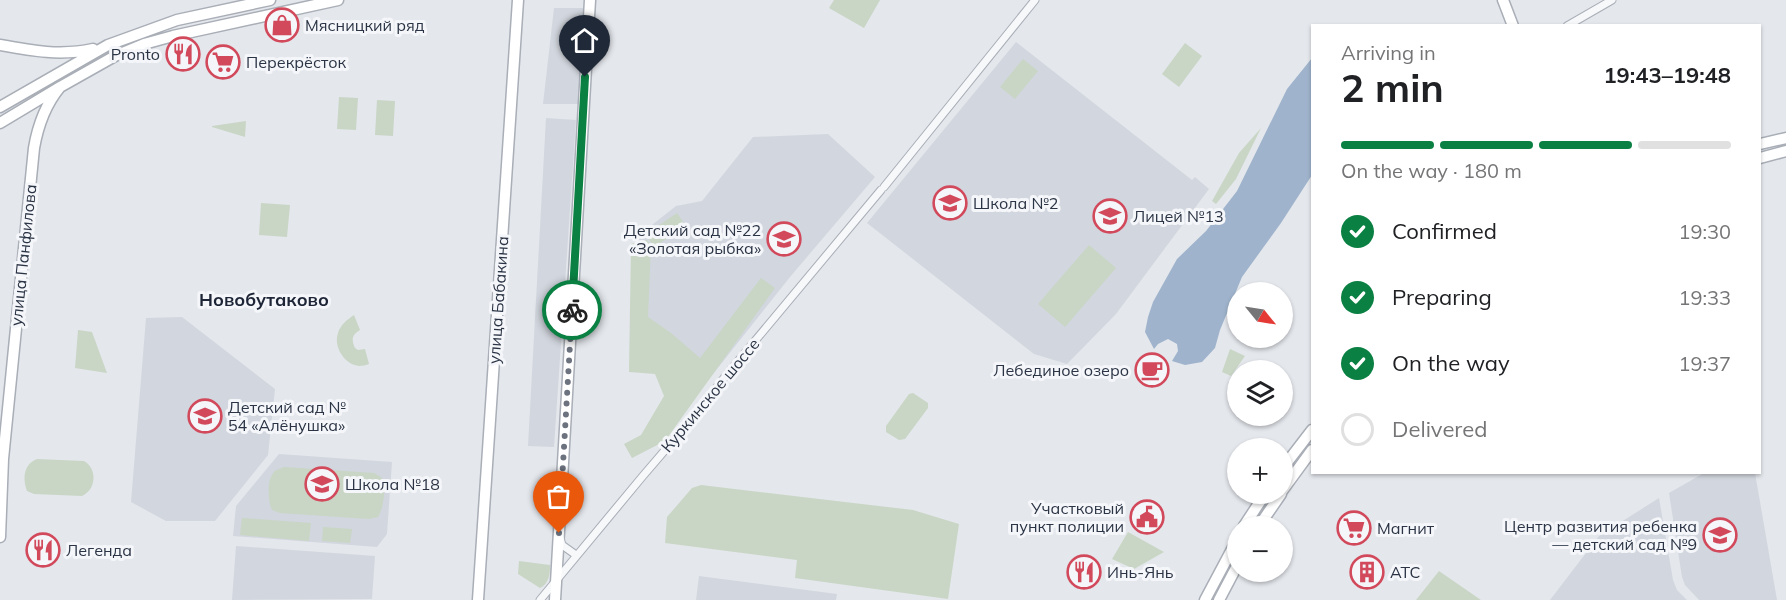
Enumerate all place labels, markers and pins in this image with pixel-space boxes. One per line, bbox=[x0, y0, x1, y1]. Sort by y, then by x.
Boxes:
shop icon: Мясницкий ряд bbox=[264, 7, 300, 43]
place label: Мясницкий ряд bbox=[305, 15, 425, 35]
pin bbox=[559, 15, 610, 77]
restaurant icon: Pronto bbox=[165, 36, 201, 72]
place label: Pronto bbox=[111, 44, 160, 64]
supermarket icon: Перекрёсток bbox=[205, 44, 241, 80]
place label: Перекрёсток bbox=[246, 52, 347, 72]
school or university icon: Школа №2 bbox=[932, 185, 968, 221]
place label: Школа №2 bbox=[973, 193, 1058, 213]
school or university icon: Лицей №13 bbox=[1092, 198, 1128, 234]
place label: Лицей №13 bbox=[1133, 206, 1224, 226]
place label: Детский сад №22 «Золотая рыбка» bbox=[624, 220, 761, 258]
school or university icon: Детский сад №22 «Золотая рыбка» bbox=[766, 221, 802, 257]
cafe icon: Лебединое озеро bbox=[1134, 352, 1170, 388]
place label: Лебединое озеро bbox=[993, 360, 1129, 380]
place label: Детский сад № 54 «Алёнушка» bbox=[228, 397, 347, 435]
school or university icon: Детский сад № 54 «Алёнушка» bbox=[187, 398, 223, 434]
school or university icon: Школа №18 bbox=[304, 466, 340, 502]
pin bbox=[533, 471, 584, 533]
place label: Школа №18 bbox=[345, 474, 440, 494]
place label: Участковый пункт полиции bbox=[1010, 498, 1124, 536]
public building icon: Участковый пункт полиции bbox=[1129, 499, 1165, 535]
supermarket icon: Магнит bbox=[1336, 510, 1372, 546]
place label: Центр развития ребенка — детский сад №9 bbox=[1504, 516, 1697, 554]
school or university icon: Центр развития ребенка — детский сад №9 bbox=[1702, 517, 1738, 553]
place label: Магнит bbox=[1377, 518, 1435, 538]
restaurant icon: Легенда bbox=[25, 532, 61, 568]
place label: Легенда bbox=[66, 540, 132, 560]
restaurant icon: Инь-Янь bbox=[1066, 554, 1102, 590]
building icon: АТС bbox=[1349, 554, 1385, 590]
place label: Инь-Янь bbox=[1107, 562, 1174, 582]
place label: АТС bbox=[1390, 562, 1420, 582]

